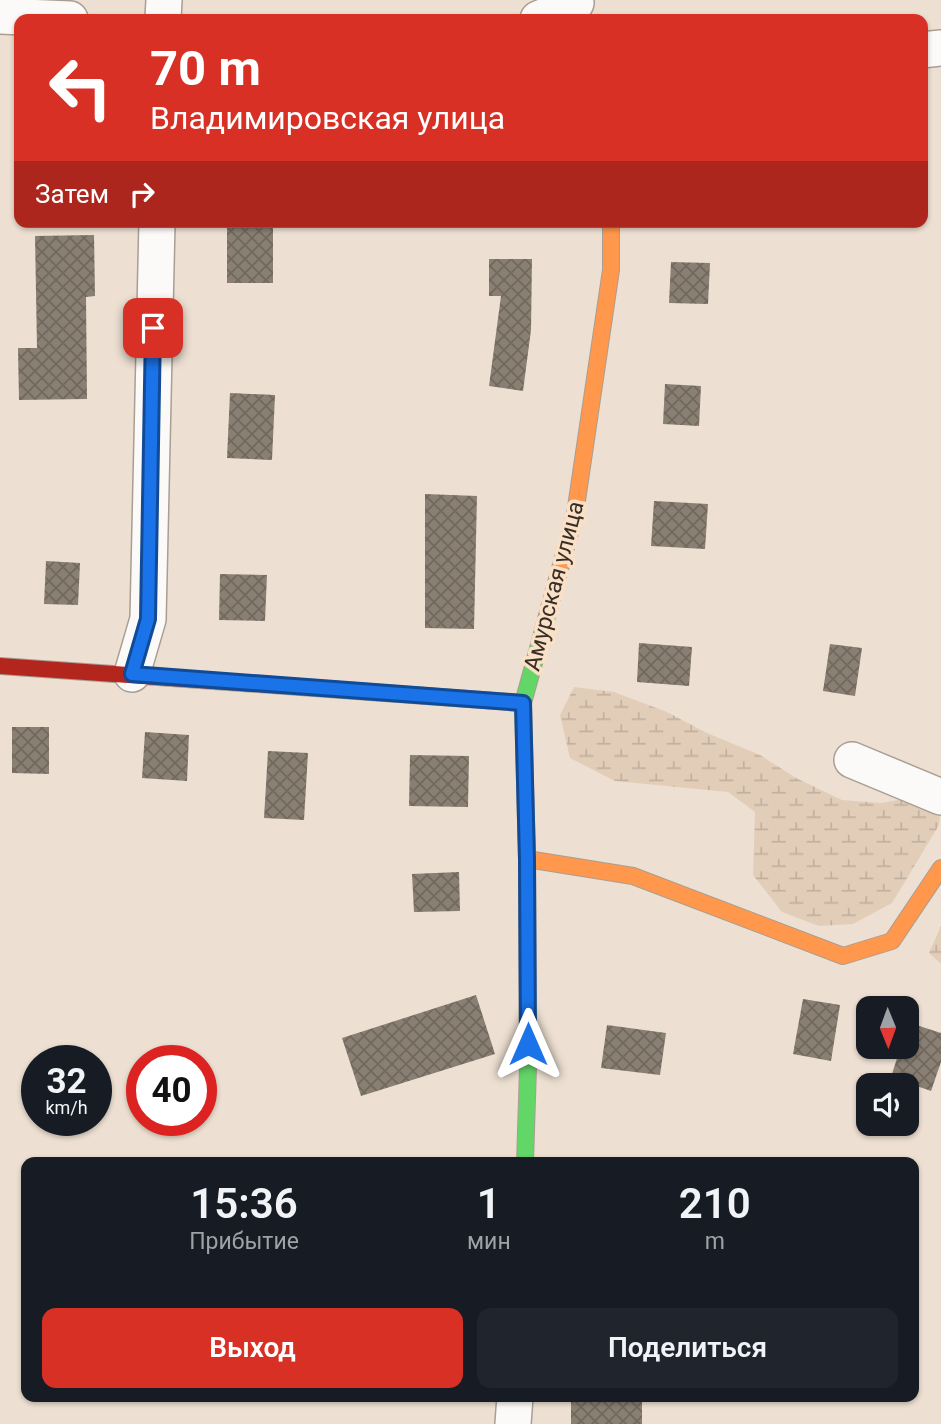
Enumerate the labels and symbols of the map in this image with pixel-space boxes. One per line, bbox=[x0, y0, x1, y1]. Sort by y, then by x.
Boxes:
pin bbox=[123, 298, 183, 358]
street label: Амурская улица bbox=[518, 498, 590, 674]
north arrow bbox=[856, 996, 919, 1059]
position arrow bbox=[491, 1007, 565, 1081]
speed limit sign: 40 bbox=[126, 1045, 217, 1136]

